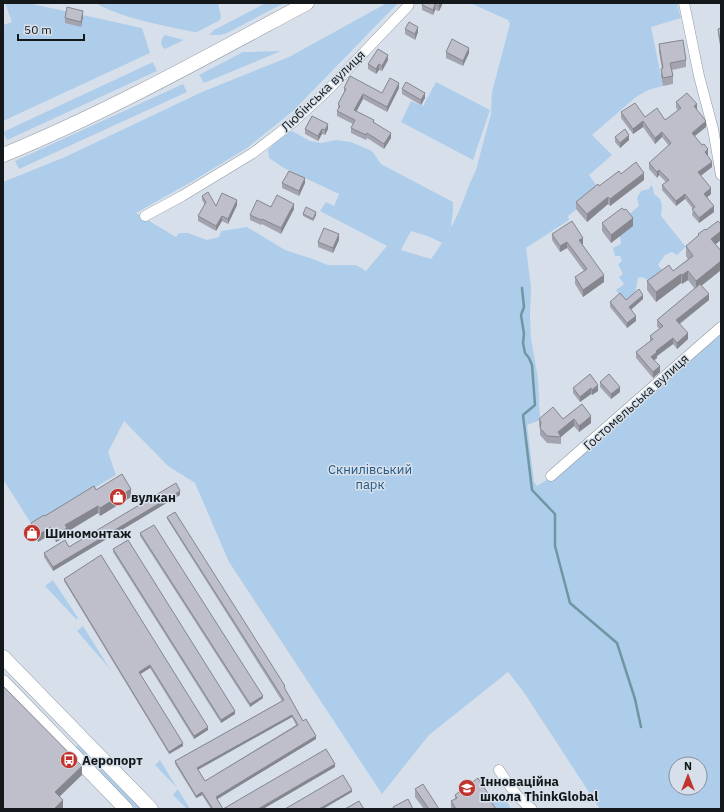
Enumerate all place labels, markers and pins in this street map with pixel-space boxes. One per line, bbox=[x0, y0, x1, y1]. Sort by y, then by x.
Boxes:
shop icon: вулкан bbox=[108, 487, 128, 507]
place label: вулкан bbox=[131, 489, 176, 506]
shop icon: Шиномонтаж bbox=[22, 523, 42, 543]
place label: Шиномонтаж bbox=[45, 525, 131, 542]
bus stop icon: Аеропорт bbox=[59, 750, 79, 770]
place label: Аеропорт bbox=[82, 752, 143, 769]
place label: Інноваційна школа ThinkGlobal bbox=[480, 773, 598, 805]
school or university icon: Інноваційна школа ThinkGlobal bbox=[457, 778, 477, 798]

